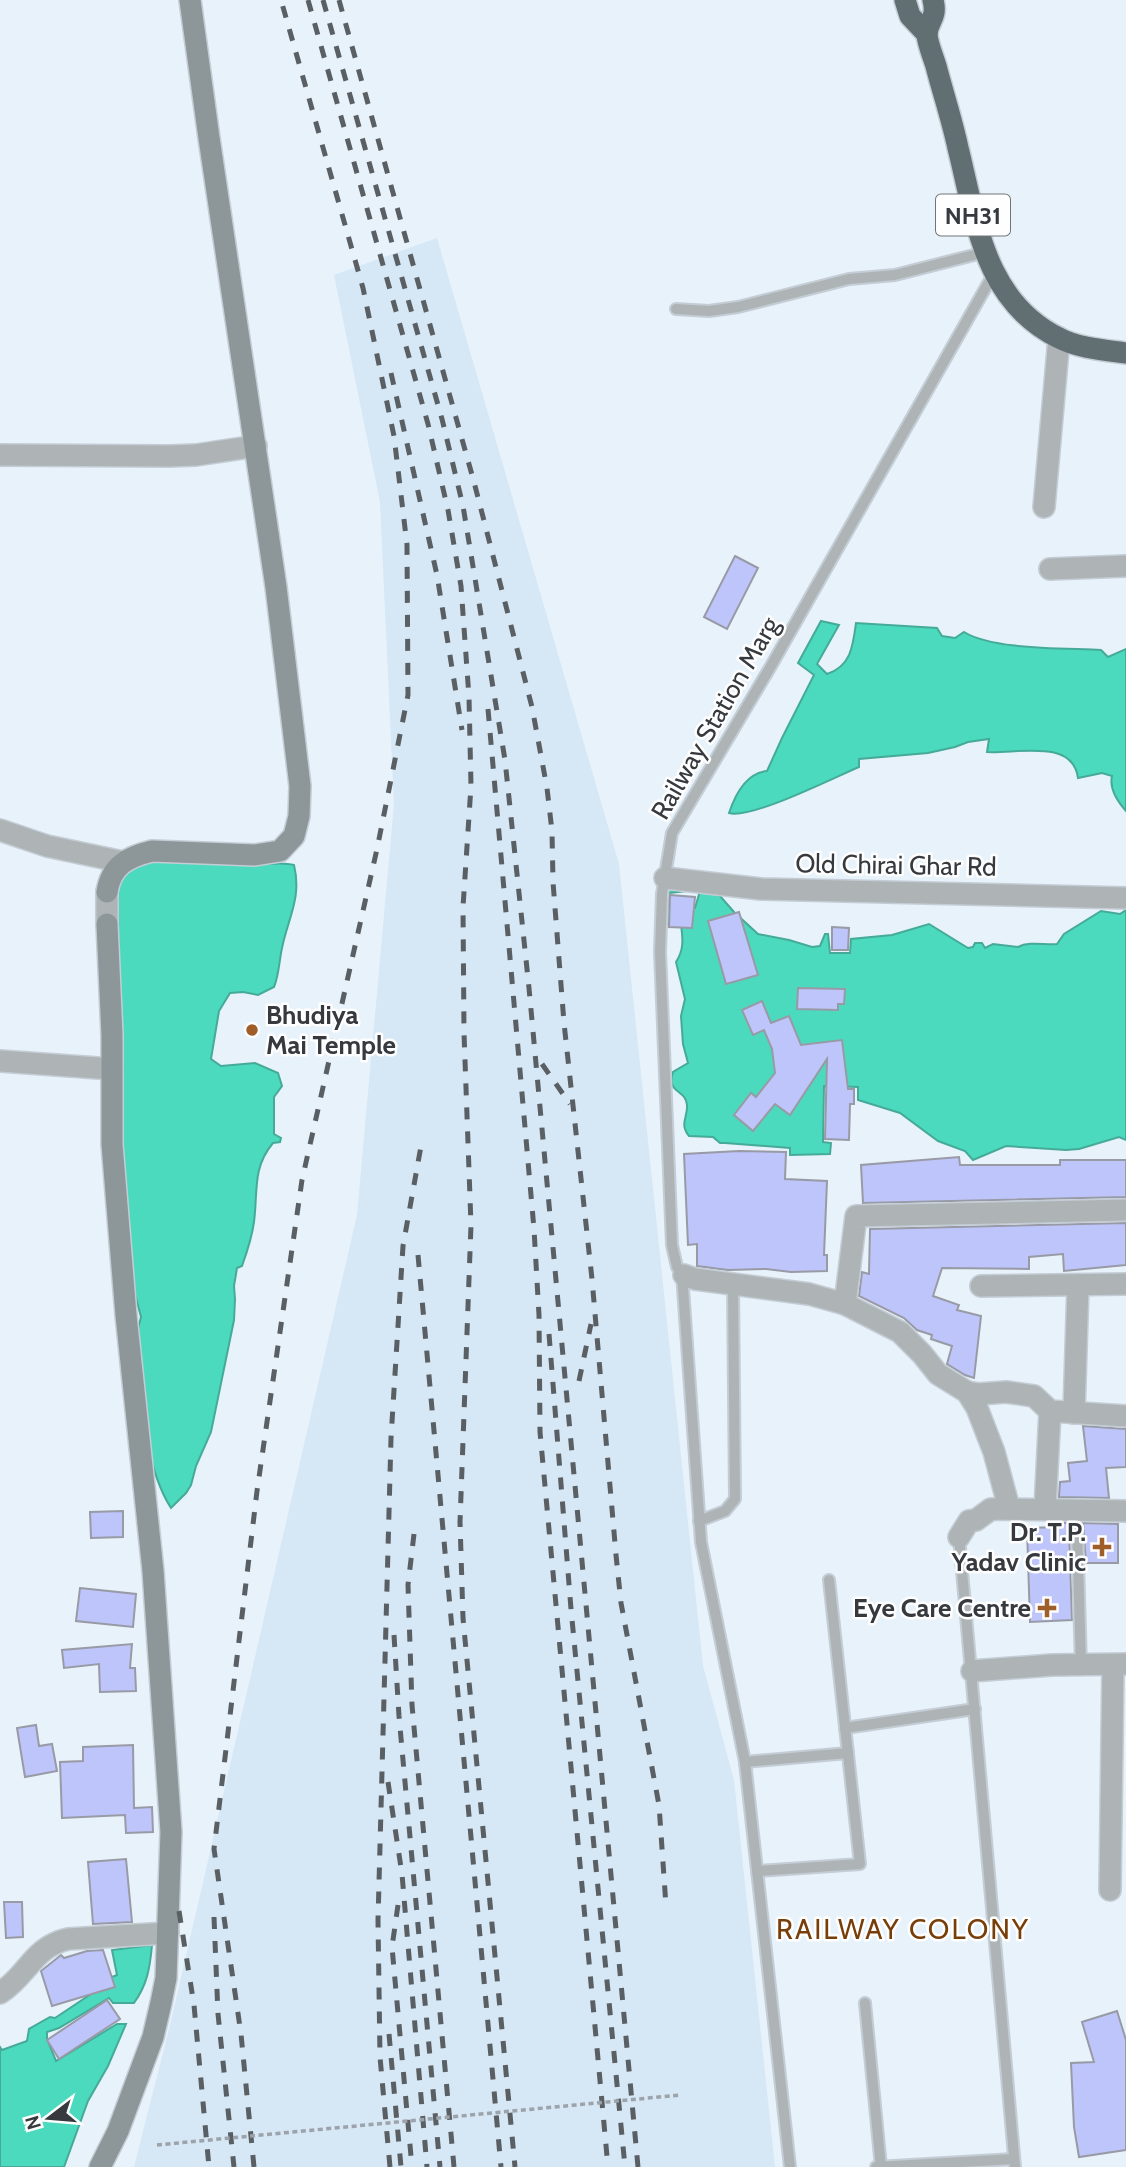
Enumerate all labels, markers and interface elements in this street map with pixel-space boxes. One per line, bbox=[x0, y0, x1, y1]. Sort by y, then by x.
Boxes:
road number: NH31 bbox=[936, 195, 1010, 236]
street label: Railway Station Marg bbox=[644, 610, 786, 825]
street label: Old Chirai Ghar Rd bbox=[795, 847, 997, 883]
place label: Bhudiya Mai Temple bbox=[266, 999, 396, 1061]
marker: Bhudiya Mai Temple bbox=[244, 1022, 260, 1038]
place label: Dr. T.P. Yadav Clinic bbox=[950, 1516, 1086, 1578]
marker: Dr. T.P. Yadav Clinic bbox=[1092, 1537, 1112, 1557]
place label: Eye Care Centre bbox=[853, 1592, 1031, 1624]
marker: Eye Care Centre bbox=[1037, 1598, 1057, 1618]
district label: RAILWAY COLONY bbox=[776, 1912, 1030, 1946]
north arrow bbox=[14, 2083, 84, 2153]
text: N bbox=[20, 2113, 46, 2132]

